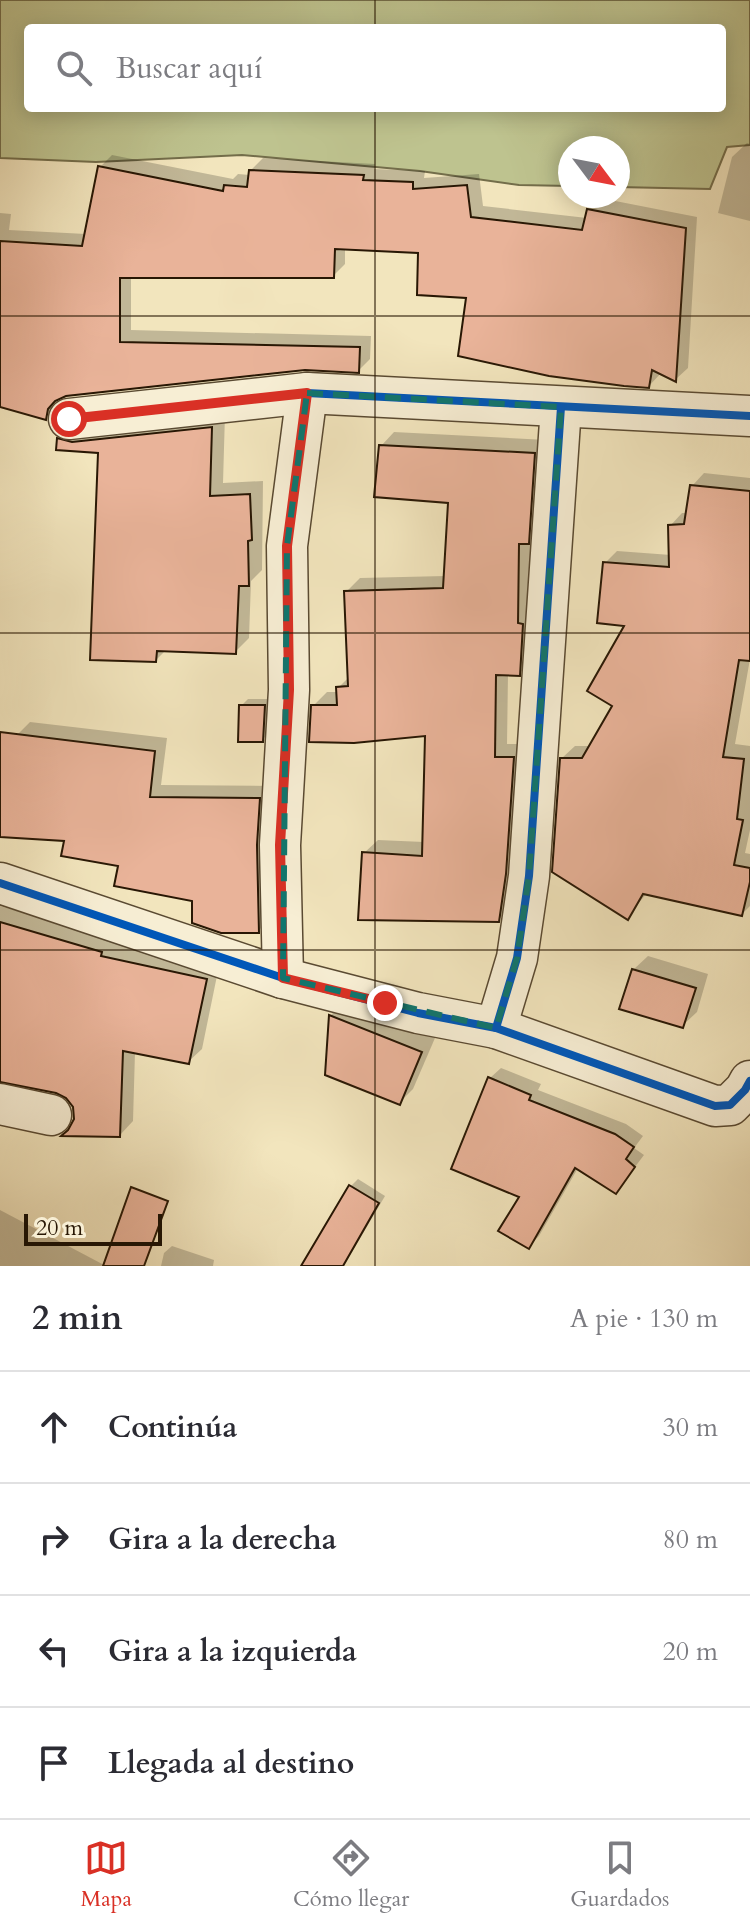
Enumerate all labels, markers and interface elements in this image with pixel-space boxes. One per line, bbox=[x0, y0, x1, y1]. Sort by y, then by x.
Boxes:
search box bbox=[24, 24, 726, 112]
icon: search bbox=[52, 46, 96, 90]
text: Buscar aquí bbox=[116, 48, 262, 89]
north arrow bbox=[558, 136, 630, 208]
route start bbox=[51, 401, 87, 437]
route end bbox=[367, 985, 403, 1021]
scale bar bbox=[24, 1210, 162, 1246]
text: 20 m bbox=[36, 1213, 83, 1243]
text: 2 min bbox=[32, 1295, 123, 1341]
text: A pie · 130 m bbox=[570, 1301, 718, 1336]
icon: ahead bbox=[32, 1405, 76, 1449]
text: Continúa bbox=[108, 1407, 238, 1448]
text: 30 m bbox=[662, 1410, 718, 1445]
icon: right bbox=[32, 1517, 76, 1561]
text: Gira a la derecha bbox=[108, 1519, 337, 1560]
text: 80 m bbox=[662, 1522, 718, 1557]
icon: left bbox=[32, 1629, 76, 1673]
text: Gira a la izquierda bbox=[108, 1631, 357, 1672]
text: 20 m bbox=[662, 1634, 718, 1669]
icon: arrive bbox=[32, 1741, 76, 1785]
text: Llegada al destino bbox=[108, 1743, 354, 1784]
tab: Mapa bbox=[81, 1836, 132, 1914]
tab: Cómo llegar bbox=[293, 1836, 409, 1914]
tab: Guardados bbox=[570, 1836, 669, 1914]

